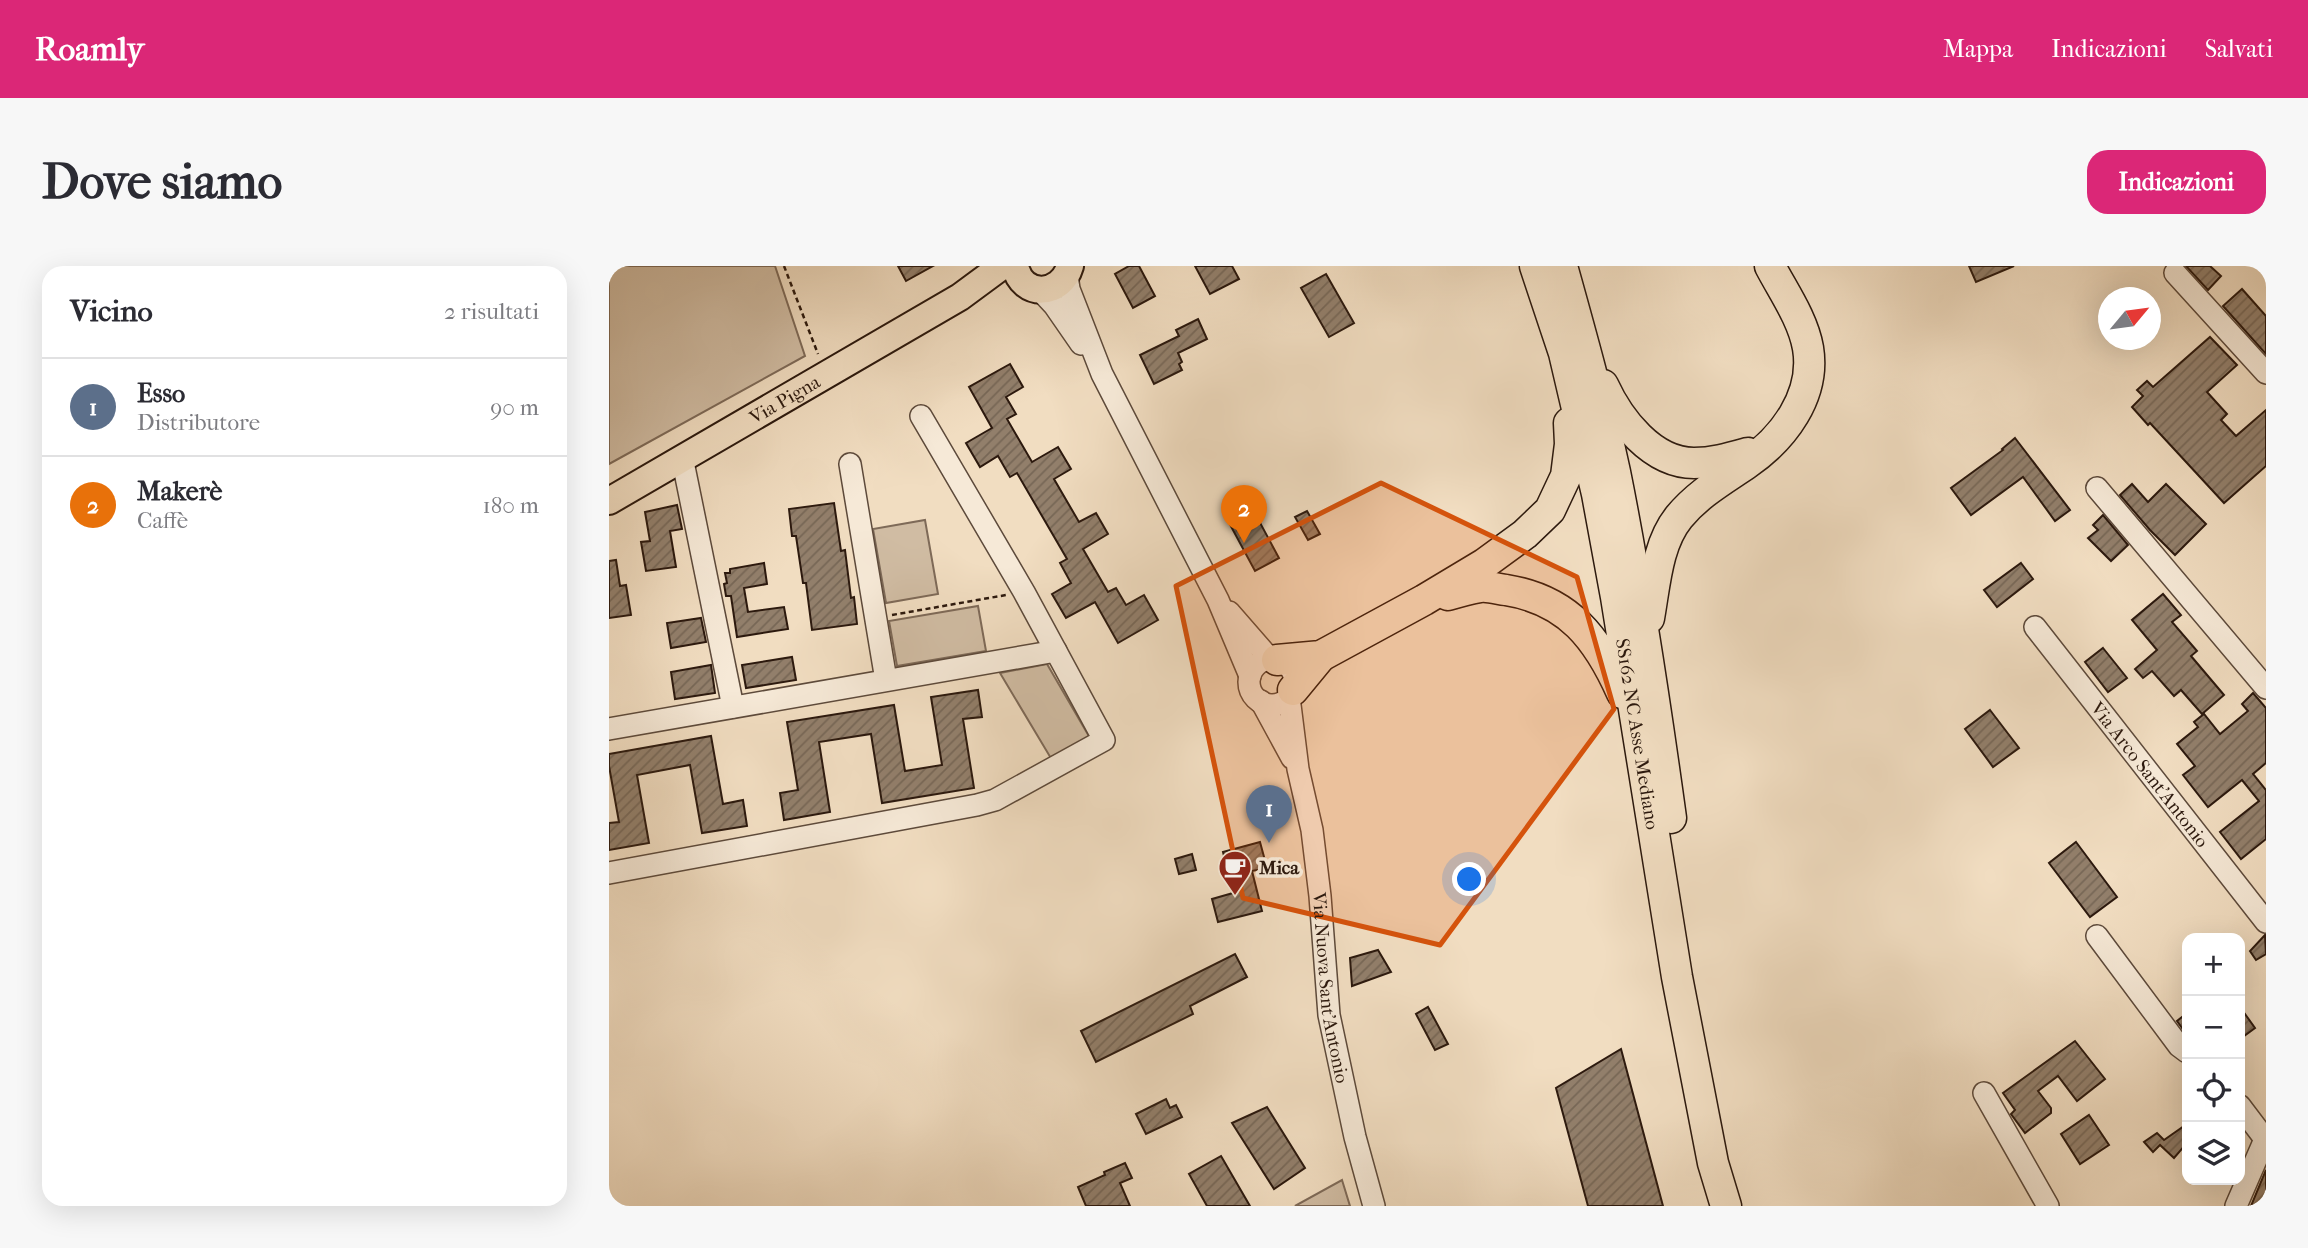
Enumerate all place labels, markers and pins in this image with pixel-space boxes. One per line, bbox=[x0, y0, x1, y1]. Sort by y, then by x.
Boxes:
pin: 2 bbox=[1221, 485, 1267, 543]
pin: 1 bbox=[1246, 785, 1292, 843]
cafe icon: Mica bbox=[1216, 848, 1254, 897]
place label: Mica bbox=[1258, 857, 1300, 879]

